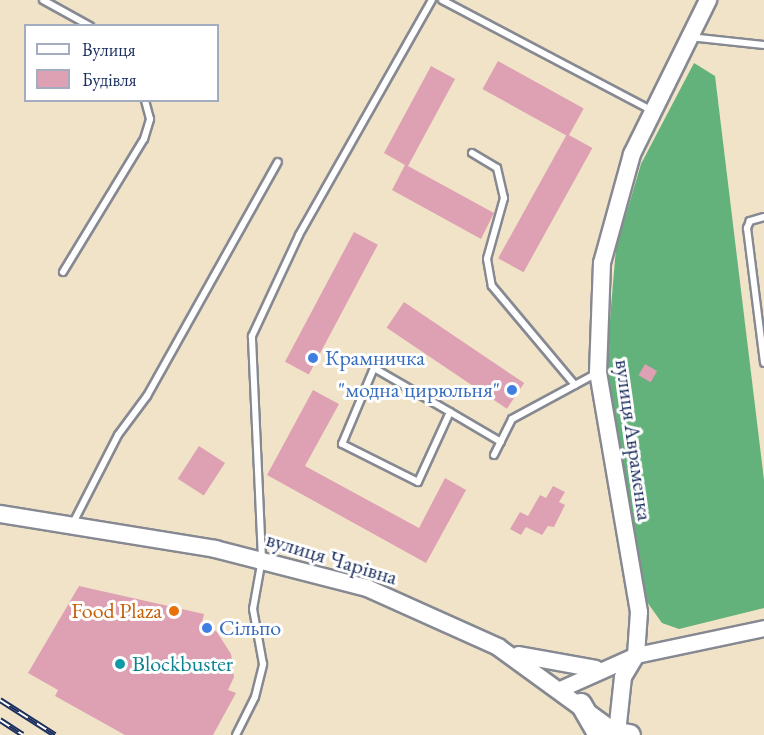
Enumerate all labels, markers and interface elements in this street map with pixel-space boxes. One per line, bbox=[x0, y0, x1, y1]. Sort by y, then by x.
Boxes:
legend bbox=[24, 24, 219, 102]
text: Вулиця bbox=[82, 38, 135, 61]
text: Будівля bbox=[82, 68, 137, 91]
place label: Крамничка bbox=[325, 345, 425, 371]
marker: Крамничка bbox=[306, 351, 320, 365]
street label: вулиця Авраменка bbox=[610, 358, 658, 522]
place label: "модна цирюльня" bbox=[338, 377, 500, 403]
marker: "модна цирюльня" bbox=[505, 383, 519, 397]
street label: вулиця Чарівна bbox=[263, 526, 401, 590]
place label: Food Plaza bbox=[71, 598, 162, 624]
marker: Food Plaza bbox=[167, 604, 181, 618]
place label: Сільпо bbox=[219, 615, 281, 641]
marker: Сільпо bbox=[200, 621, 214, 635]
place label: Blockbuster bbox=[132, 651, 233, 677]
marker: Blockbuster bbox=[113, 657, 127, 671]

